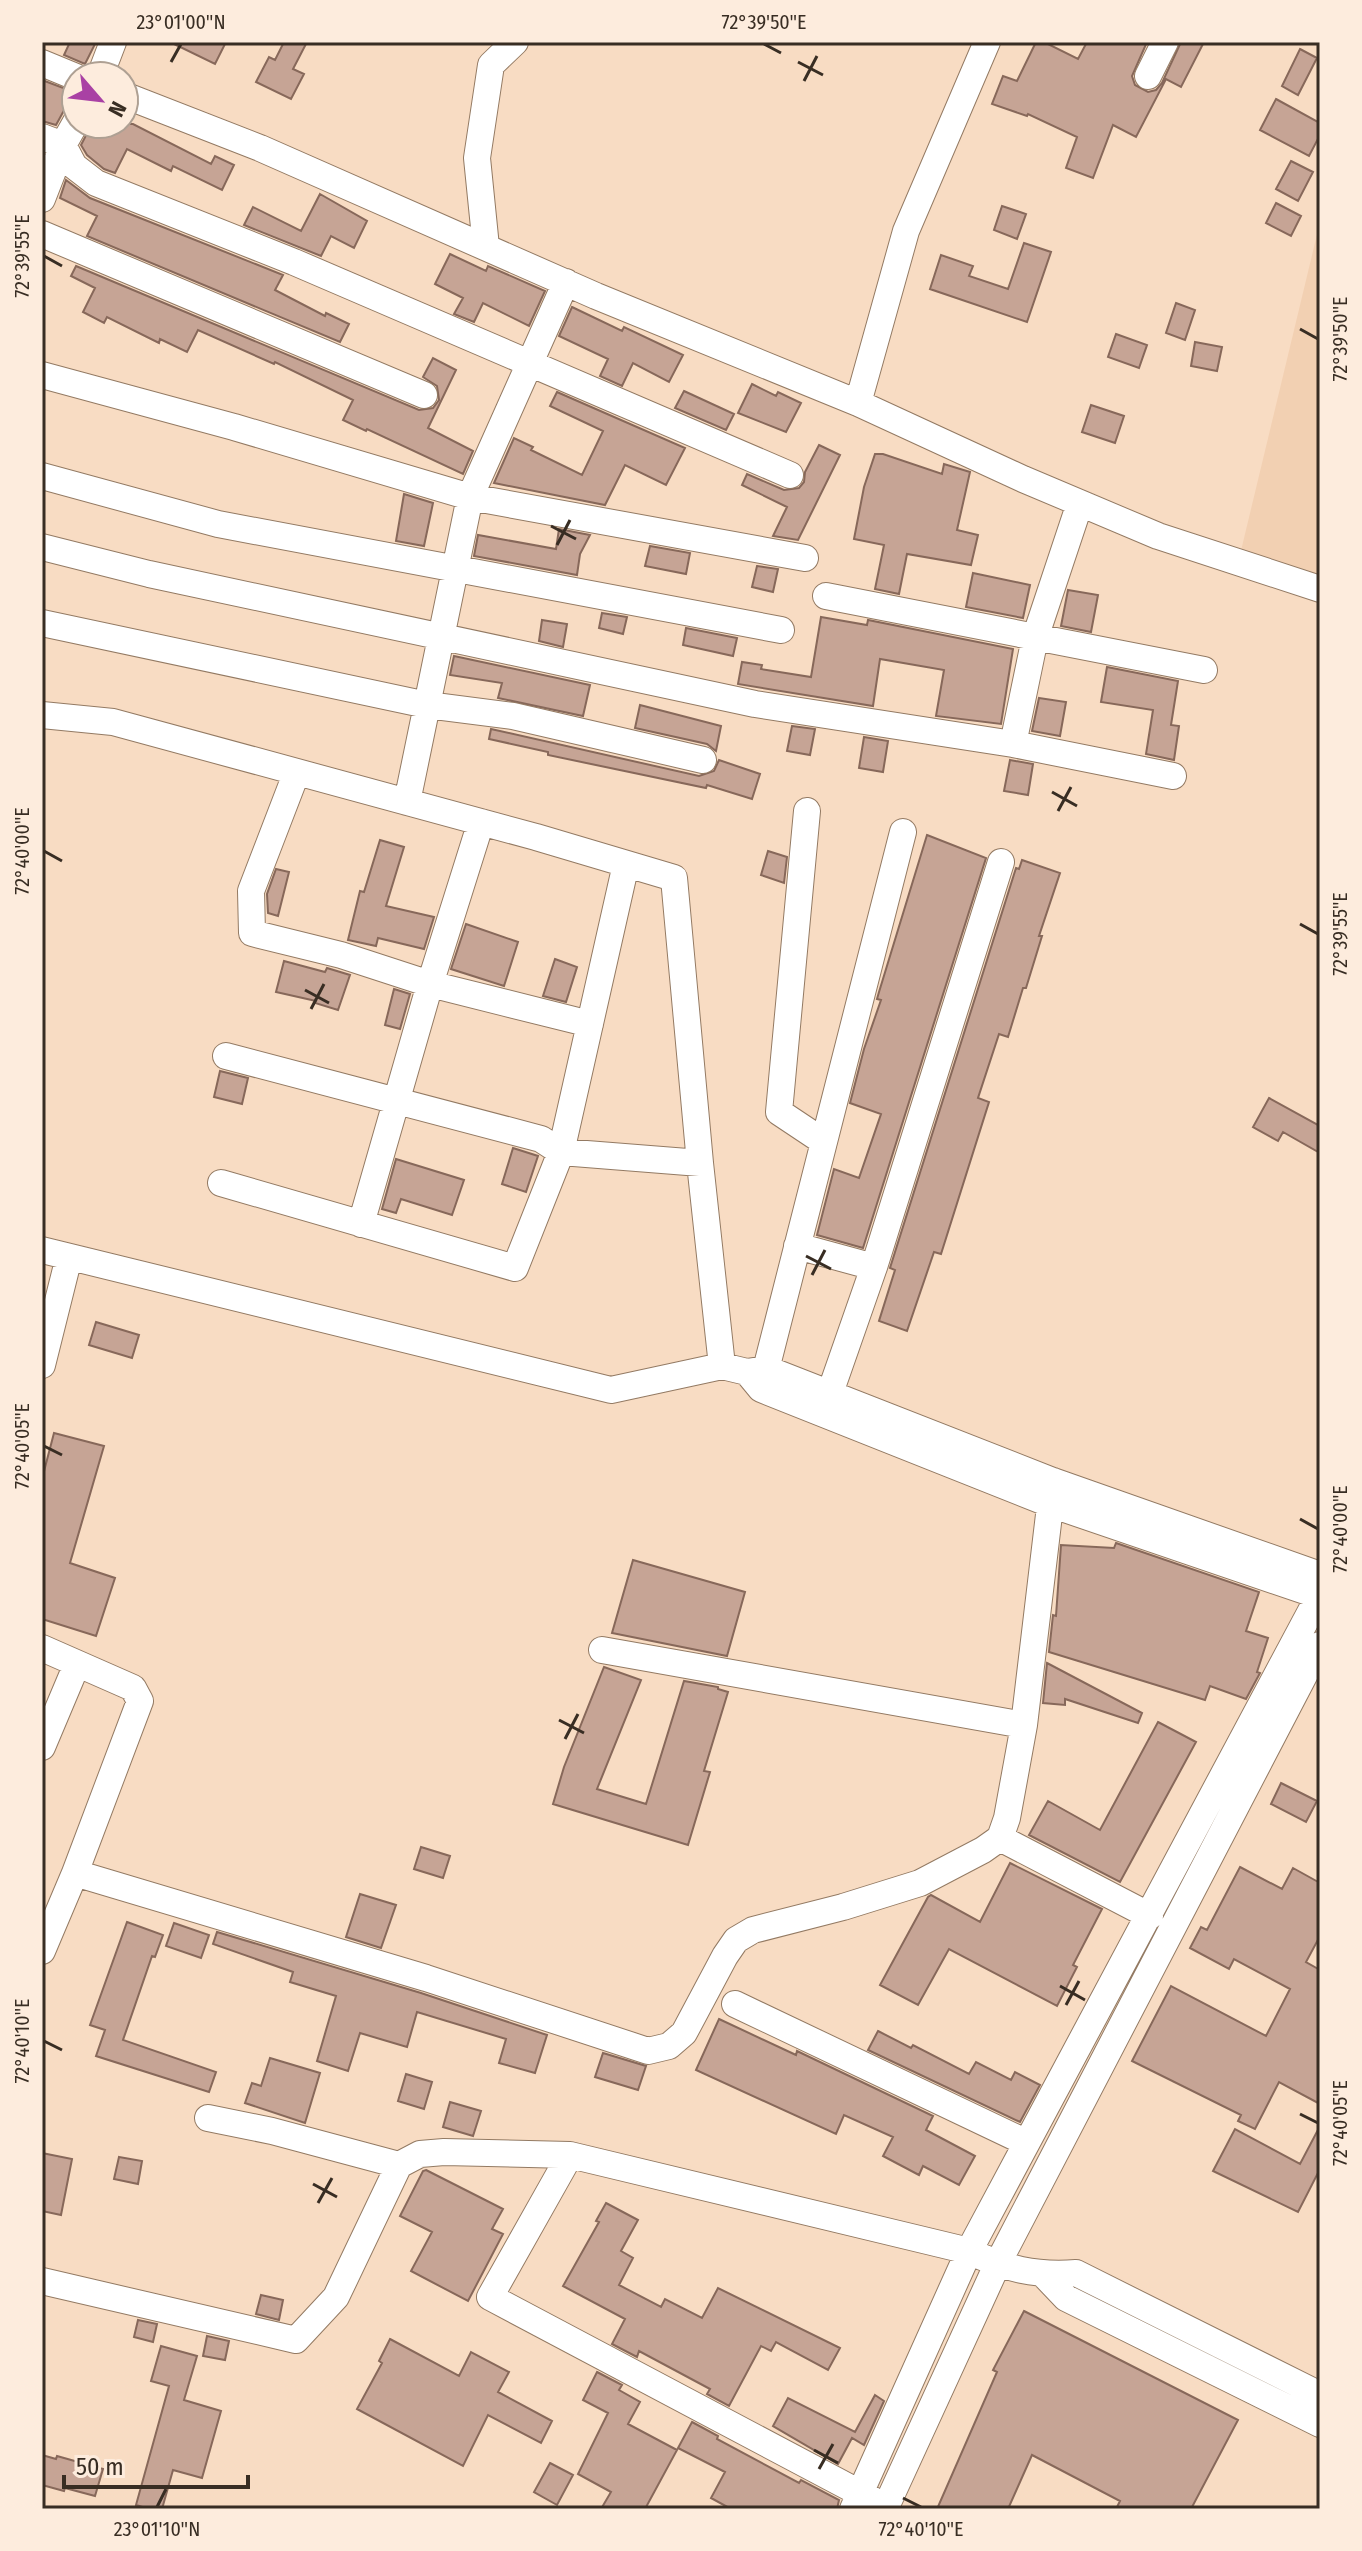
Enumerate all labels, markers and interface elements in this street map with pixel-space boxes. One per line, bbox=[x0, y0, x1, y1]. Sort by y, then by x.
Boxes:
text: 23°01'00"N bbox=[136, 10, 226, 34]
text: 72°39'50"E bbox=[722, 10, 806, 34]
north arrow bbox=[60, 60, 140, 140]
text: N bbox=[102, 97, 132, 121]
text: 72°39'55"E bbox=[10, 214, 34, 298]
text: 72°39'50"E bbox=[1328, 297, 1352, 381]
text: 72°40'00"E bbox=[10, 807, 34, 895]
text: 72°39'55"E bbox=[1328, 892, 1352, 976]
text: 72°40'05"E bbox=[10, 1403, 34, 1489]
text: 72°40'00"E bbox=[1328, 1485, 1352, 1573]
text: 72°40'10"E bbox=[10, 1999, 34, 2083]
text: 72°40'05"E bbox=[1328, 2080, 1352, 2166]
scale bar bbox=[64, 2439, 248, 2489]
text: 50 m bbox=[76, 2453, 124, 2481]
text: 23°01'10"N bbox=[114, 2517, 200, 2541]
text: 72°40'10"E bbox=[879, 2517, 963, 2541]

